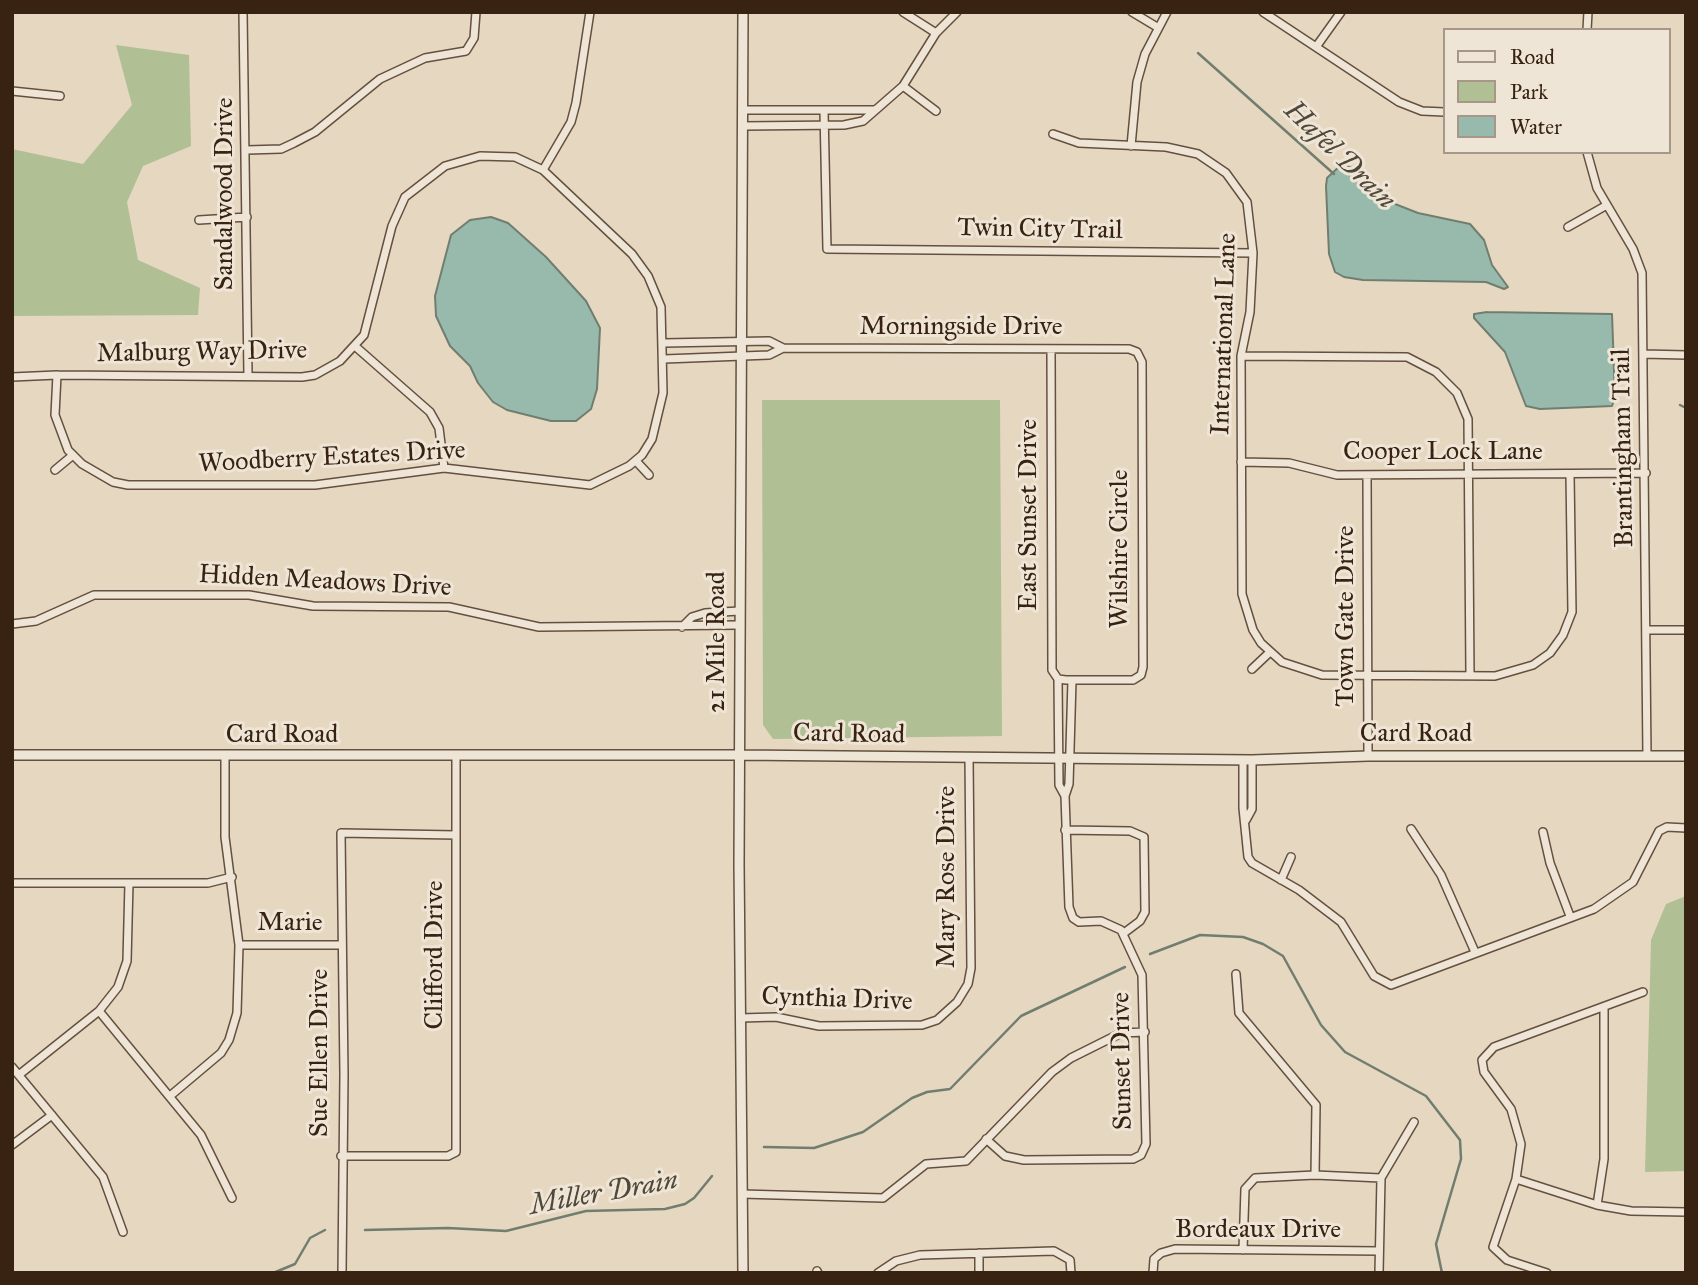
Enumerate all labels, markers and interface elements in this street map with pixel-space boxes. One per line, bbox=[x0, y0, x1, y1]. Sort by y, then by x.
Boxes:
legend bbox=[1442, 28, 1670, 154]
text: Road bbox=[1510, 44, 1555, 70]
text: Park bbox=[1510, 79, 1548, 105]
water label: Hafel Drain bbox=[1276, 95, 1402, 217]
street label: Sandalwood Drive bbox=[210, 97, 242, 291]
text: Water bbox=[1510, 114, 1562, 140]
street label: Twin City Trail bbox=[957, 213, 1123, 247]
street label: International Lane bbox=[1206, 232, 1244, 436]
street label: Morningside Drive bbox=[860, 312, 1062, 344]
street label: Malburg Way Drive bbox=[96, 336, 308, 370]
street label: Brantingham Trail bbox=[1607, 348, 1641, 548]
street label: East Sunset Drive bbox=[1014, 419, 1046, 611]
street label: Woodberry Estates Drive bbox=[198, 435, 466, 481]
street label: Cooper Lock Lane bbox=[1343, 437, 1543, 469]
street label: Wilshire Circle bbox=[1105, 469, 1137, 629]
street label: Town Gate Drive bbox=[1331, 525, 1363, 707]
street label: Hidden Meadows Drive bbox=[198, 560, 452, 604]
street label: 21 Mile Road bbox=[702, 571, 734, 713]
street label: Card Road bbox=[793, 718, 905, 752]
street label: Card Road bbox=[1360, 719, 1472, 751]
street label: Card Road bbox=[226, 720, 338, 752]
street label: Mary Rose Drive bbox=[932, 786, 964, 968]
street label: Clifford Drive bbox=[420, 880, 452, 1030]
street label: Marie bbox=[257, 908, 323, 940]
street label: Sue Ellen Drive bbox=[305, 969, 337, 1137]
street label: Cynthia Drive bbox=[761, 982, 913, 1018]
street label: Sunset Drive bbox=[1106, 992, 1140, 1130]
water label: Miller Drain bbox=[527, 1164, 681, 1224]
street label: Bordeaux Drive bbox=[1175, 1215, 1341, 1247]

